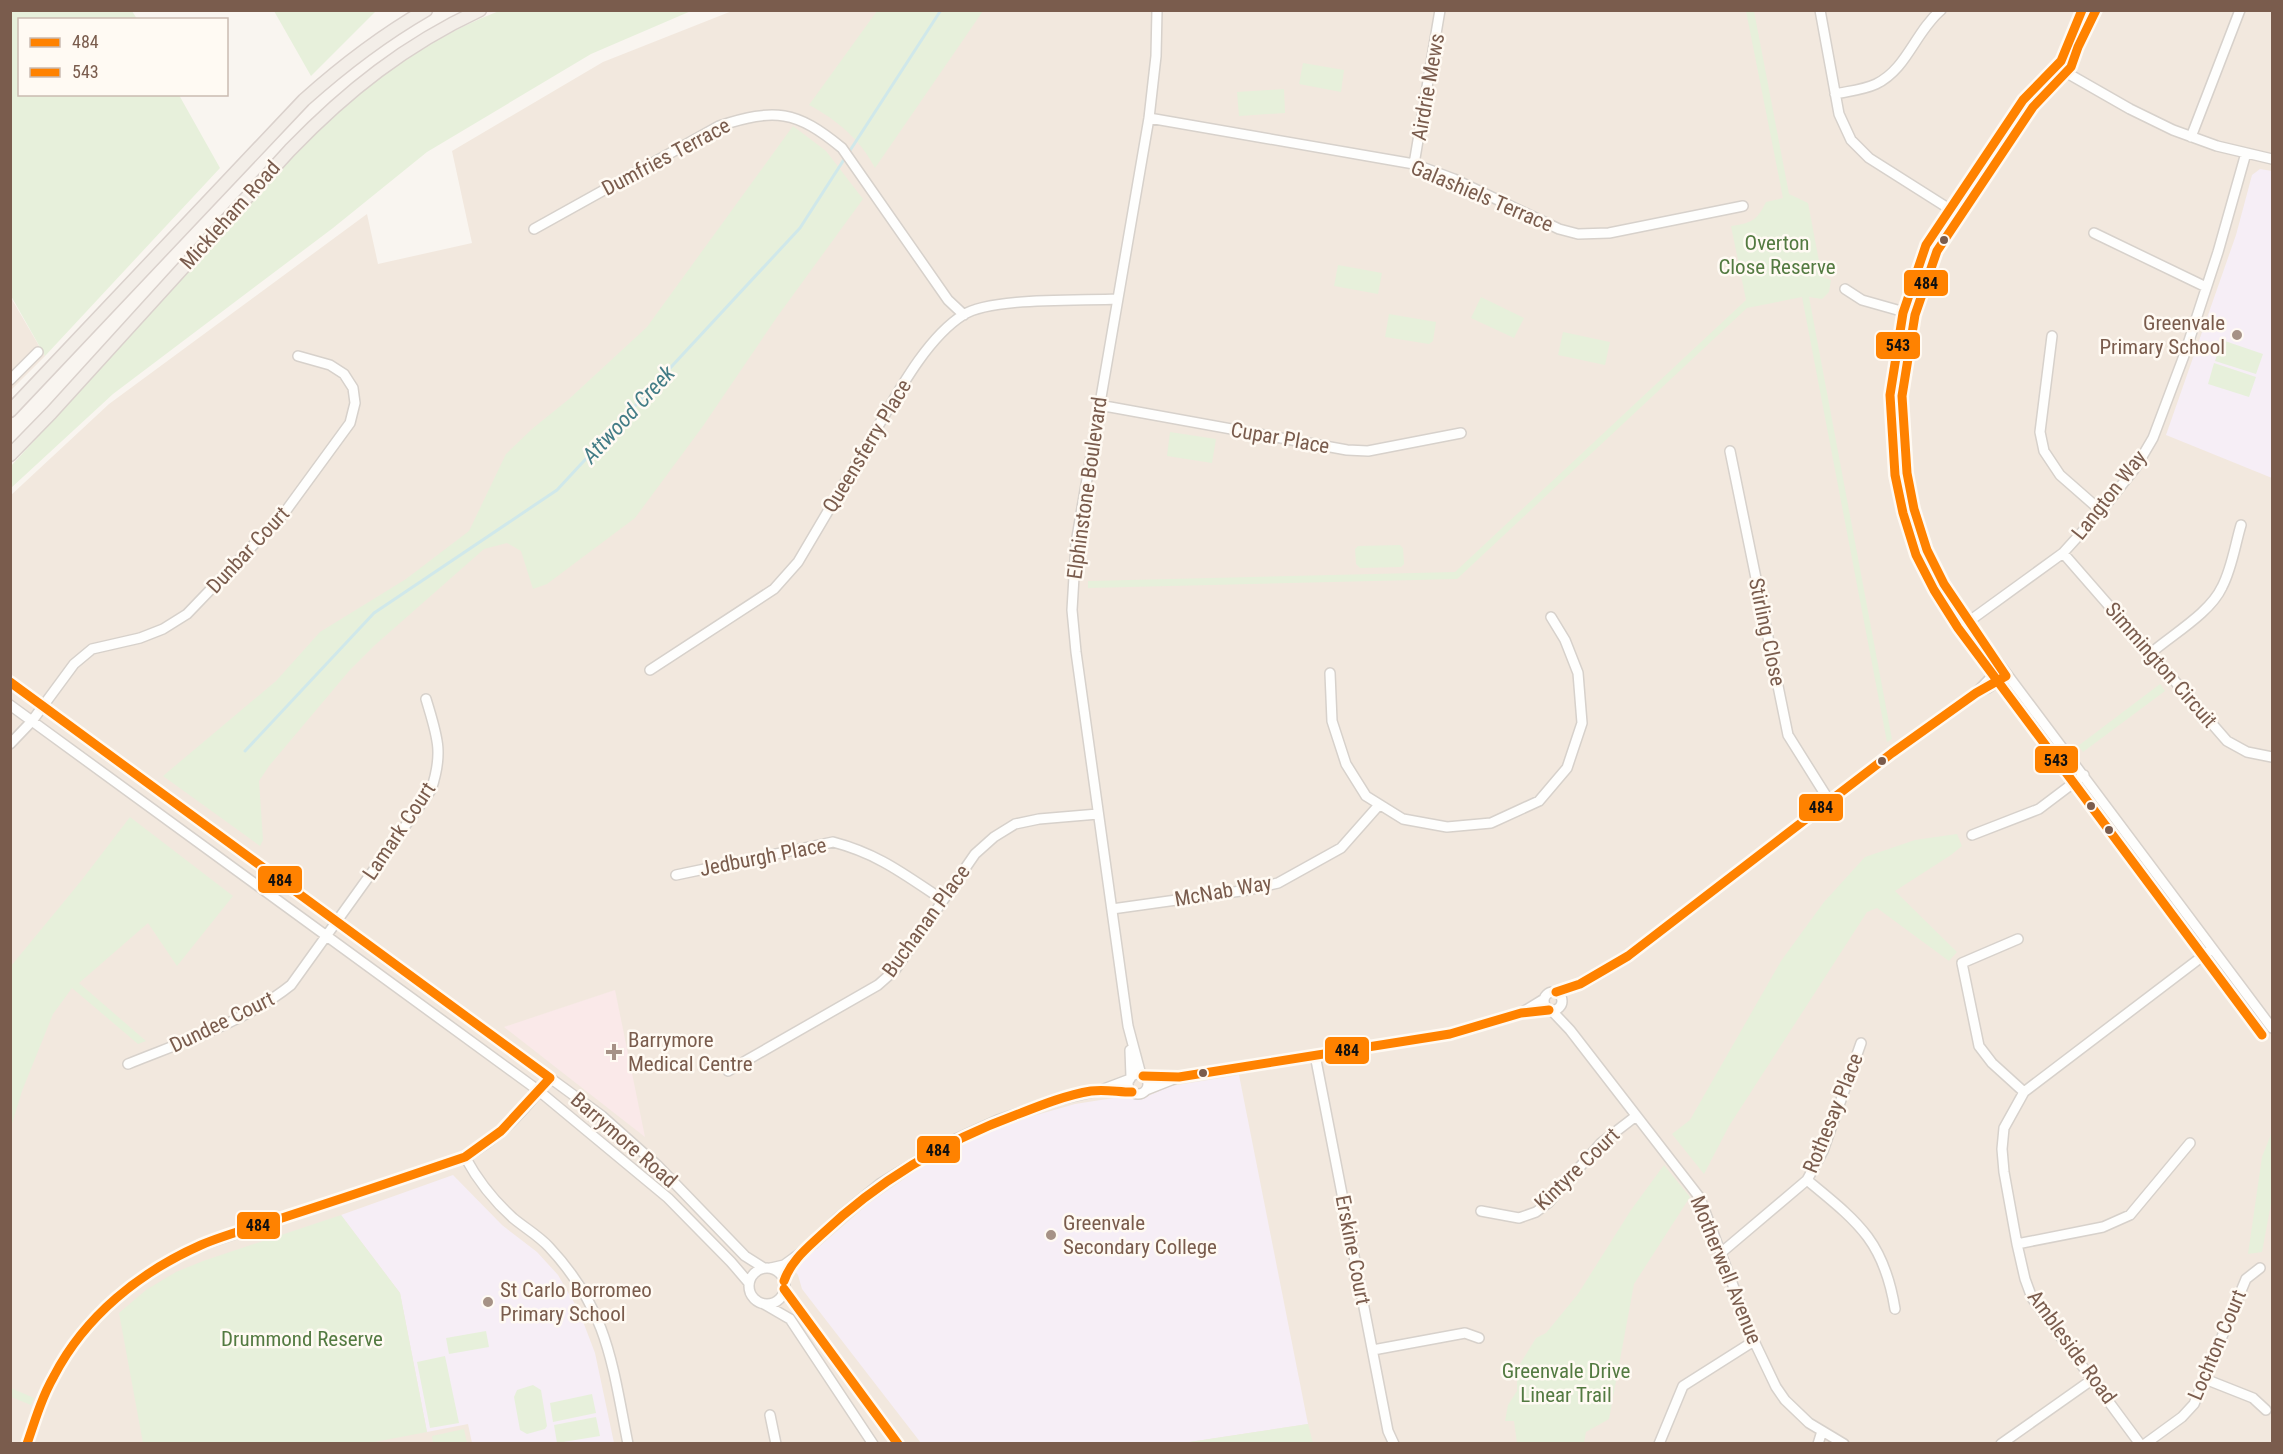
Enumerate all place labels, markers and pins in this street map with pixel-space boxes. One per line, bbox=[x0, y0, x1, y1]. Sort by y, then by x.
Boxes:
unlabelled marker bbox=[1938, 234, 1950, 246]
place label: Greenvale Primary School bbox=[2099, 311, 2225, 359]
marker: Greenvale Primary School bbox=[2230, 328, 2244, 342]
unlabelled marker bbox=[1876, 755, 1888, 767]
unlabelled marker bbox=[2085, 800, 2097, 812]
unlabelled marker bbox=[2103, 824, 2115, 836]
place label: Barrymore Medical Centre bbox=[628, 1028, 753, 1076]
marker: Barrymore Medical Centre bbox=[605, 1043, 623, 1061]
unlabelled marker bbox=[1197, 1067, 1209, 1079]
place label: Greenvale Secondary College bbox=[1063, 1211, 1217, 1259]
marker: Greenvale Secondary College bbox=[1044, 1228, 1058, 1242]
place label: St Carlo Borromeo Primary School bbox=[500, 1278, 652, 1326]
marker: St Carlo Borromeo Primary School bbox=[481, 1295, 495, 1309]

